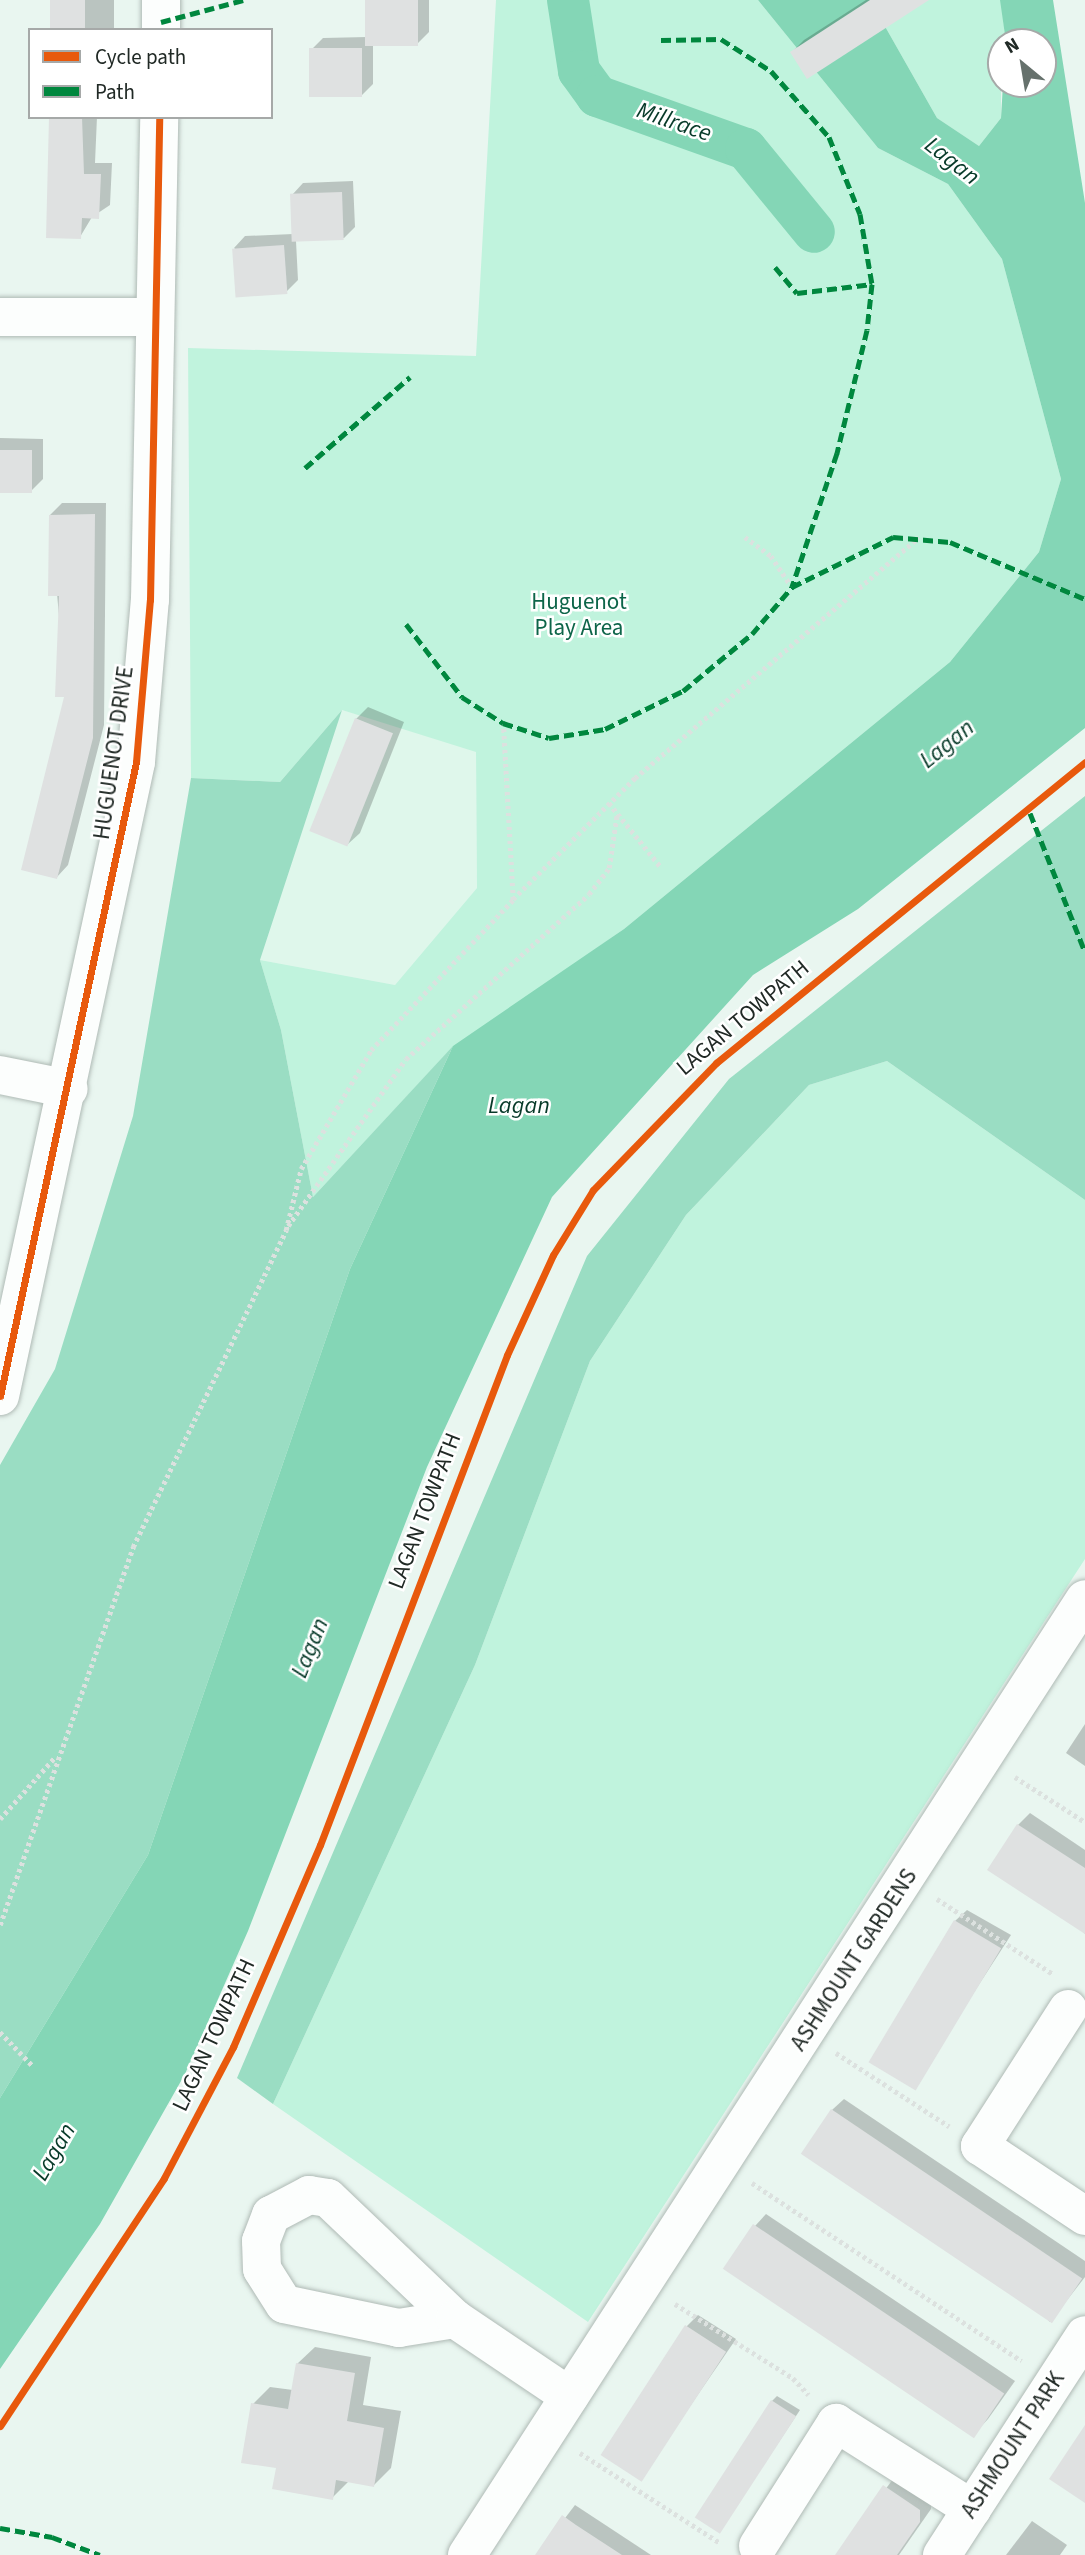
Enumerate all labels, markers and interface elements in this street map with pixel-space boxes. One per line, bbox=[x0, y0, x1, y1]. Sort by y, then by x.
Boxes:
legend bbox=[28, 28, 273, 119]
north arrow bbox=[987, 28, 1057, 98]
text: N bbox=[1000, 31, 1024, 61]
text: Cycle path bbox=[95, 42, 186, 72]
text: Path bbox=[95, 77, 135, 107]
water label: Millrace bbox=[633, 96, 715, 148]
water label: Lagan bbox=[919, 131, 985, 191]
park label: Huguenot Play Area bbox=[531, 588, 627, 642]
street label: HUGUENOT DRIVE bbox=[88, 665, 140, 841]
water label: Lagan bbox=[914, 713, 980, 775]
street label: LAGAN TOWPATH bbox=[671, 954, 815, 1082]
water label: Lagan bbox=[488, 1092, 550, 1120]
street label: LAGAN TOWPATH bbox=[383, 1429, 467, 1593]
water label: Lagan bbox=[285, 1614, 335, 1682]
street label: ASHMOUNT GARDENS bbox=[785, 1864, 923, 2056]
street label: LAGAN TOWPATH bbox=[167, 1954, 261, 2116]
water label: Lagan bbox=[26, 2118, 82, 2186]
street label: ASHMOUNT PARK bbox=[955, 2367, 1071, 2523]

